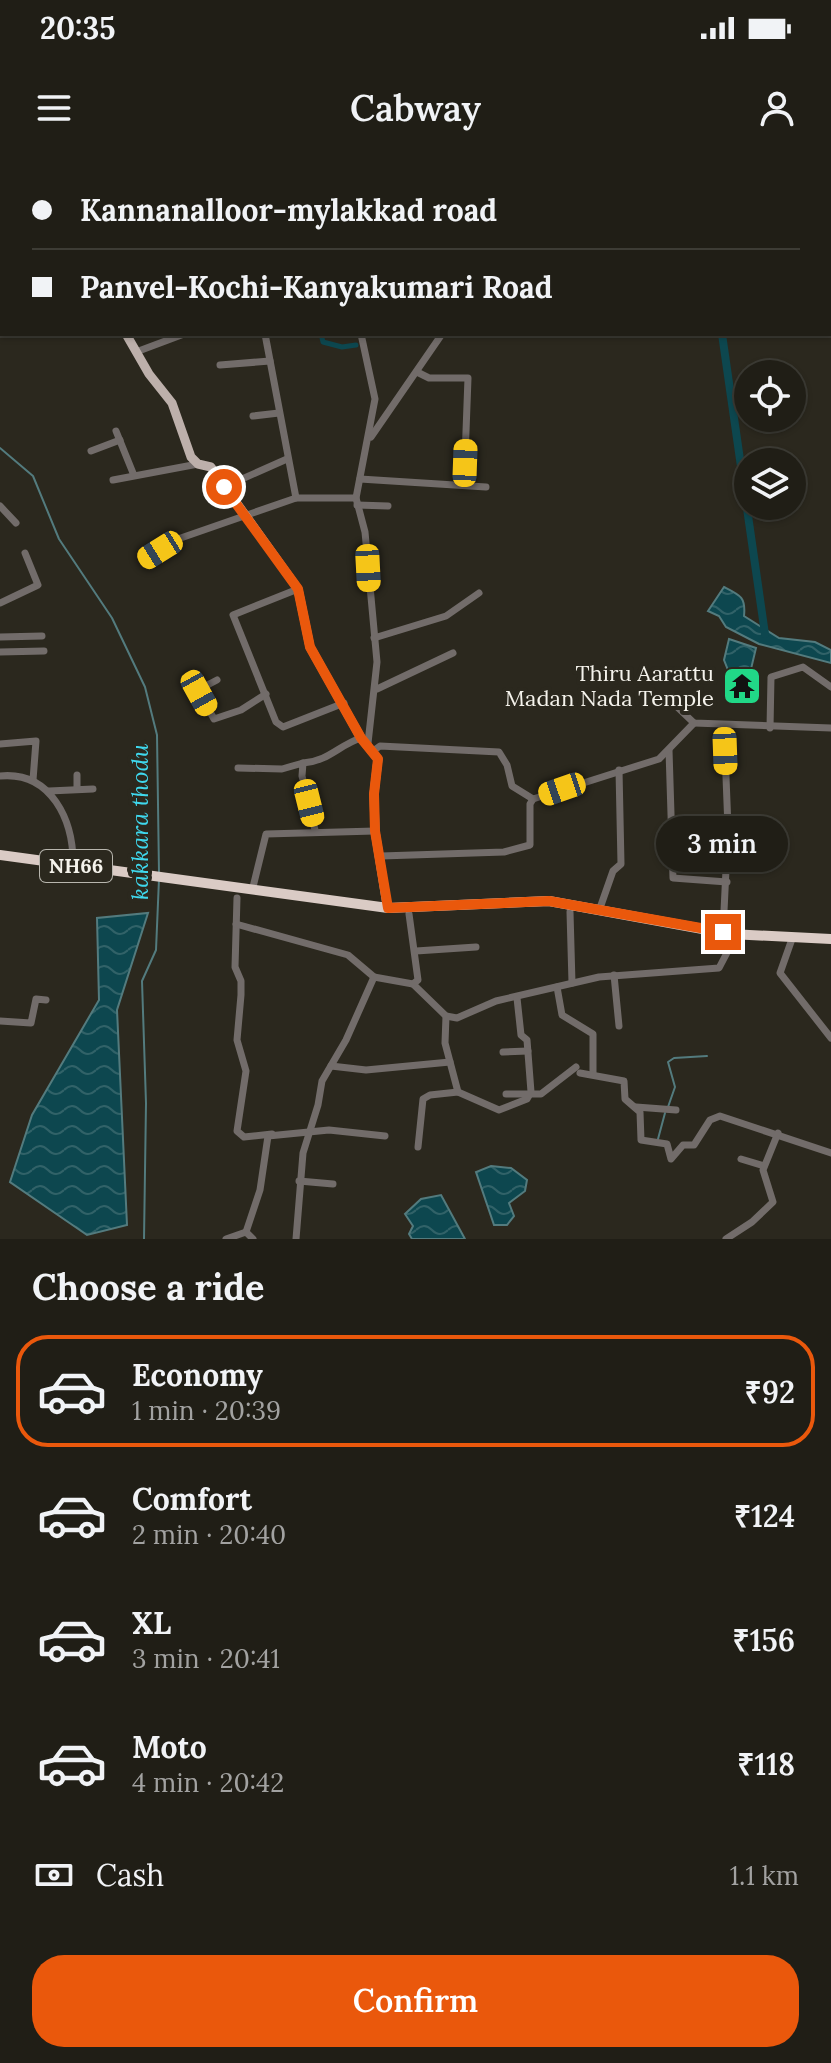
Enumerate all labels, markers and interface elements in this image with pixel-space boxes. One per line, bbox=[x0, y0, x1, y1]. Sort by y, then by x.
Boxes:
text: 20:35 bbox=[40, 9, 116, 47]
text: Cabway bbox=[350, 85, 481, 131]
icon: menu bbox=[32, 86, 76, 130]
icon: person bbox=[755, 86, 799, 130]
text: Kannanalloor-mylakkad road bbox=[80, 191, 497, 229]
text: Panvel-Kochi-Kanyakumari Road bbox=[80, 268, 553, 306]
map controls bbox=[734, 360, 806, 520]
button: locate bbox=[734, 360, 806, 432]
car bbox=[452, 439, 478, 487]
button: layers bbox=[734, 448, 806, 520]
route start bbox=[206, 469, 242, 505]
car bbox=[133, 527, 187, 573]
car bbox=[355, 543, 381, 593]
place label: Thiru Aarattu Madan Nada Temple bbox=[505, 659, 714, 712]
temple icon: Thiru Aarattu Madan Nada Temple bbox=[721, 665, 763, 707]
car bbox=[177, 666, 221, 720]
car bbox=[712, 727, 738, 775]
water label: kakkara thodu bbox=[124, 743, 155, 900]
car bbox=[535, 770, 589, 808]
car bbox=[292, 777, 326, 829]
callout: 3 min bbox=[657, 816, 789, 872]
text: 3 min bbox=[687, 827, 757, 860]
road number: NH66 bbox=[40, 850, 112, 882]
route end bbox=[705, 914, 741, 950]
text: Choose a ride bbox=[32, 1264, 264, 1310]
icon: car bbox=[36, 1355, 108, 1427]
text: Economy bbox=[132, 1356, 263, 1394]
text: ₹92 bbox=[745, 1373, 795, 1411]
text: 1 min · 20:39 bbox=[132, 1394, 281, 1427]
icon: car bbox=[36, 1479, 108, 1551]
text: Comfort bbox=[132, 1480, 252, 1518]
text: ₹124 bbox=[734, 1497, 795, 1535]
text: 2 min · 20:40 bbox=[132, 1518, 286, 1551]
icon: car bbox=[36, 1603, 108, 1675]
text: XL bbox=[132, 1604, 171, 1642]
text: ₹156 bbox=[733, 1621, 795, 1659]
text: 3 min · 20:41 bbox=[132, 1642, 280, 1675]
icon: car bbox=[36, 1727, 108, 1799]
text: Moto bbox=[132, 1728, 207, 1766]
text: ₹118 bbox=[737, 1745, 795, 1783]
text: 4 min · 20:42 bbox=[132, 1766, 284, 1799]
icon: cash bbox=[32, 1853, 76, 1897]
text: Cash bbox=[96, 1856, 164, 1894]
text: 1.1 km bbox=[730, 1859, 799, 1892]
button: Confirm bbox=[32, 1955, 799, 2047]

